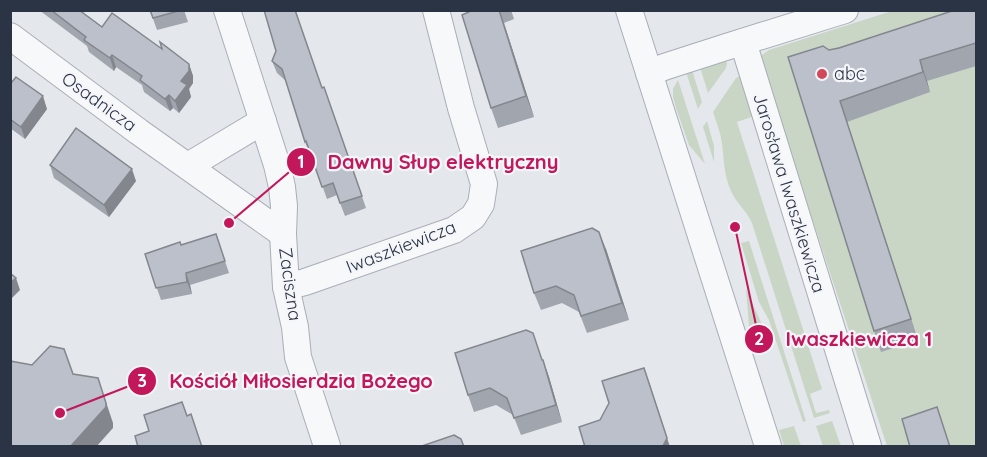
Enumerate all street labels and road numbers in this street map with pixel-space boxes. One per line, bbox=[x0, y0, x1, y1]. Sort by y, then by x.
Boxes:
street label: Osadnicza bbox=[57, 67, 141, 137]
street label: Jarosława Iwaszkiewicza bbox=[748, 90, 831, 295]
street label: Iwaszkiewicza bbox=[343, 215, 459, 278]
street label: Zaciszna bbox=[274, 246, 307, 322]

